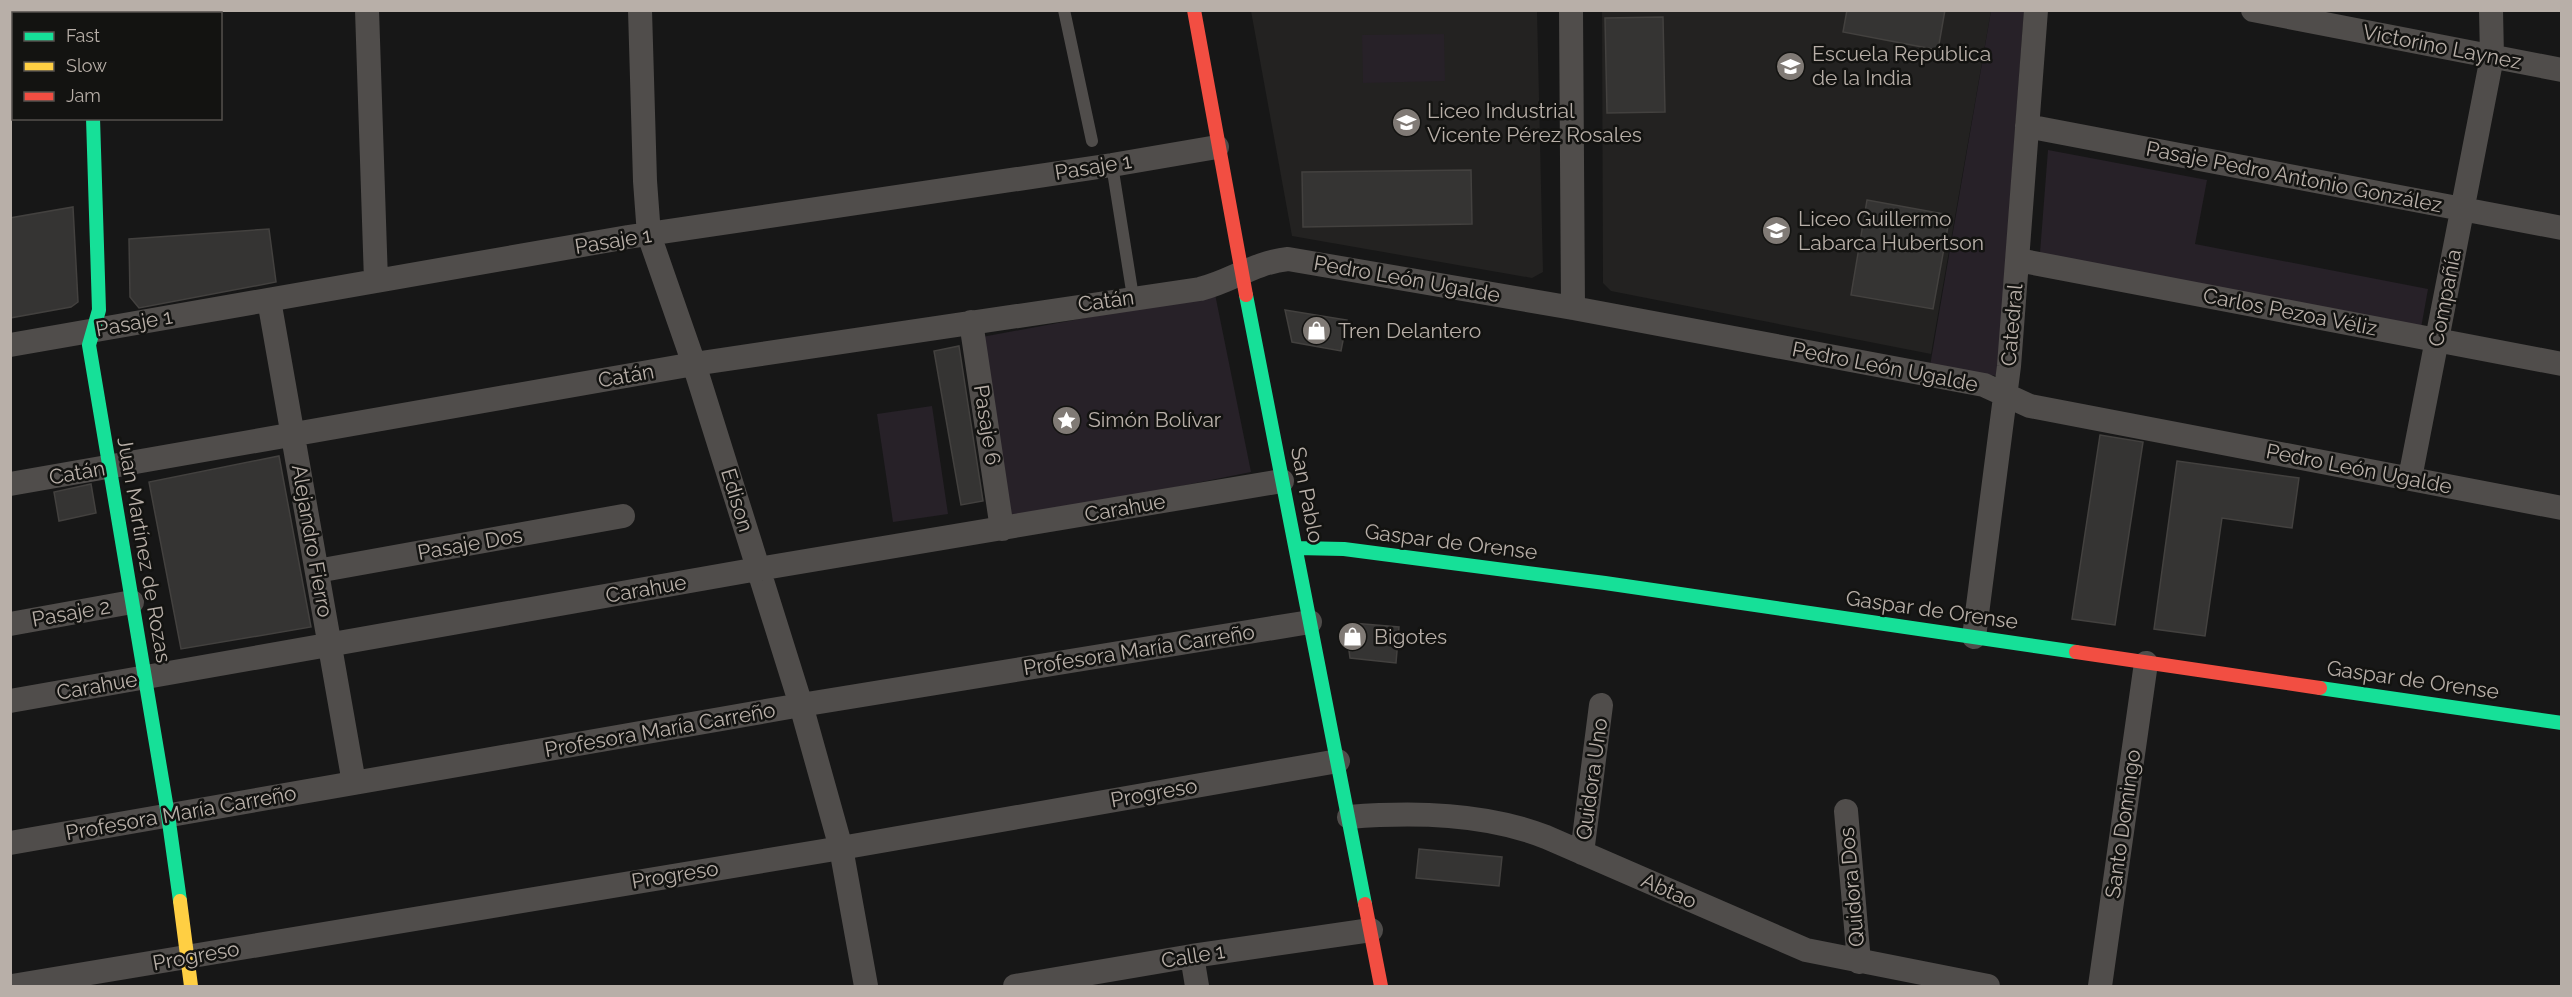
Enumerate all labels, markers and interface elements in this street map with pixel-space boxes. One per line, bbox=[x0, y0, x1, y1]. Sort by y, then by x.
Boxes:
legend bbox=[12, 12, 222, 120]
street label: Victorino Laynez bbox=[2361, 19, 2524, 74]
text: Fast bbox=[66, 25, 100, 46]
place label: Escuela República de la India bbox=[1812, 41, 1991, 90]
school or university icon: Escuela República de la India bbox=[1775, 50, 1807, 82]
text: Slow bbox=[66, 55, 107, 76]
text: Jam bbox=[66, 85, 101, 106]
place label: Liceo Industrial Vicente Pérez Rosales bbox=[1427, 98, 1642, 147]
school or university icon: Liceo Industrial Vicente Pérez Rosales bbox=[1390, 107, 1422, 139]
street label: Pasaje Pedro Antonio González bbox=[2144, 136, 2444, 217]
street label: Pasaje 1 bbox=[1053, 148, 1133, 185]
place label: Liceo Guillermo Labarca Hubertson bbox=[1798, 206, 1984, 255]
school or university icon: Liceo Guillermo Labarca Hubertson bbox=[1761, 215, 1793, 247]
street label: Pasaje 1 bbox=[573, 222, 653, 259]
street label: Compañía bbox=[2423, 247, 2466, 349]
street label: Pedro León Ugalde bbox=[1312, 250, 1502, 307]
street label: Catedral bbox=[1995, 282, 2028, 367]
street label: Carlos Pezoa Véliz bbox=[2201, 282, 2379, 341]
street label: Catán bbox=[1076, 284, 1136, 317]
street label: Pasaje 1 bbox=[94, 303, 174, 342]
shop icon: Tren Delantero bbox=[1301, 315, 1333, 347]
place label: Tren Delantero bbox=[1338, 318, 1481, 343]
street label: Pedro León Ugalde bbox=[1790, 336, 1980, 397]
street label: Catán bbox=[596, 358, 656, 393]
street label: Pasaje 6 bbox=[969, 383, 1006, 467]
place icon: Simón Bolívar bbox=[1051, 404, 1083, 436]
place label: Simón Bolívar bbox=[1088, 407, 1222, 432]
street label: Juan Martínez de Rozas bbox=[112, 435, 177, 665]
street label: Pedro León Ugalde bbox=[2264, 438, 2454, 499]
street label: San Pablo bbox=[1286, 445, 1329, 545]
street label: Catán bbox=[47, 455, 107, 490]
street label: Alejandro Fierro bbox=[287, 463, 338, 619]
street label: Edison bbox=[716, 465, 759, 535]
street label: Carahue bbox=[1083, 488, 1167, 527]
street label: Gaspar de Orense bbox=[1363, 519, 1539, 564]
street label: Pasaje Dos bbox=[416, 522, 524, 565]
street label: Carahue bbox=[604, 569, 688, 608]
street label: Gaspar de Orense bbox=[1844, 585, 2020, 634]
street label: Pasaje 2 bbox=[30, 593, 112, 632]
street label: Profesora María Carreño bbox=[1021, 619, 1256, 680]
shop icon: Bigotes bbox=[1337, 621, 1369, 653]
place label: Bigotes bbox=[1374, 624, 1447, 649]
street label: Gaspar de Orense bbox=[2325, 655, 2501, 704]
street label: Carahue bbox=[55, 666, 139, 705]
street label: Profesora María Carreño bbox=[543, 697, 777, 762]
street label: Quidora Uno bbox=[1571, 716, 1612, 842]
street label: Santo Domingo bbox=[2100, 748, 2145, 900]
street label: Progreso bbox=[1109, 773, 1199, 812]
street label: Profesora María Carreño bbox=[64, 780, 298, 845]
street label: Quidora Dos bbox=[1834, 826, 1869, 948]
street label: Progreso bbox=[630, 855, 720, 894]
street label: Abtao bbox=[1638, 867, 1701, 914]
street label: Progreso bbox=[151, 936, 241, 975]
street label: Calle 1 bbox=[1159, 938, 1226, 973]

